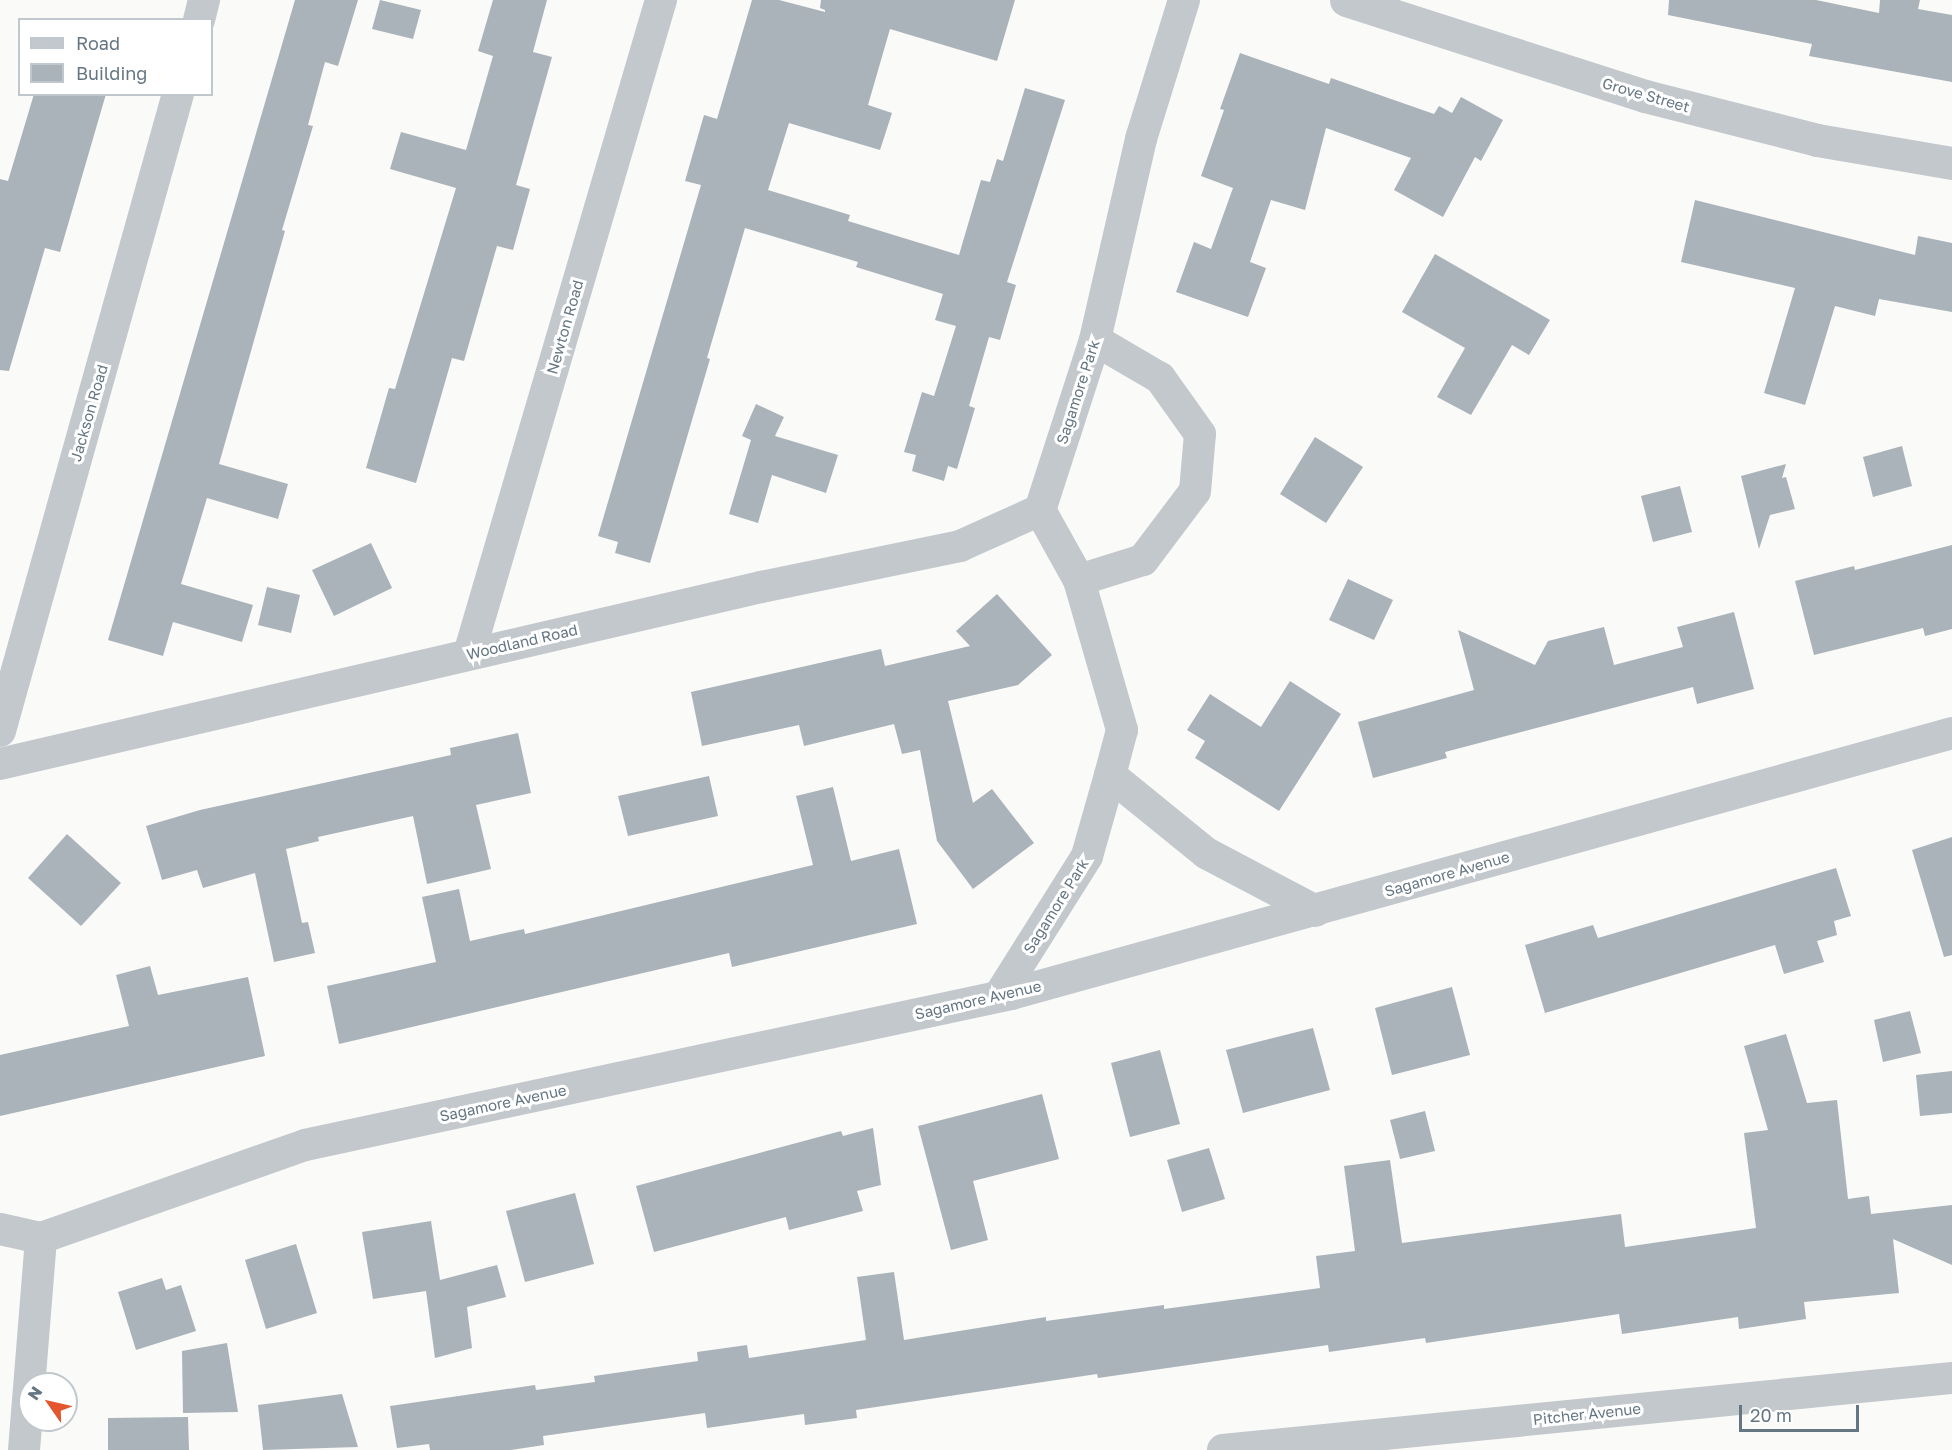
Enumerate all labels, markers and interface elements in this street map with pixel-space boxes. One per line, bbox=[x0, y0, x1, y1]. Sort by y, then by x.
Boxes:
legend bbox=[18, 18, 213, 96]
text: Road bbox=[76, 32, 120, 54]
text: Building bbox=[76, 62, 147, 84]
street label: Grove Street bbox=[1600, 74, 1692, 116]
street label: Newton Road bbox=[543, 278, 587, 376]
street label: Sagamore Park bbox=[1053, 338, 1103, 446]
street label: Jackson Road bbox=[67, 362, 111, 464]
street label: Woodland Road bbox=[465, 620, 579, 664]
street label: Sagamore Avenue bbox=[1382, 848, 1512, 900]
street label: Sagamore Park bbox=[1020, 855, 1092, 957]
street label: Sagamore Avenue bbox=[913, 977, 1043, 1023]
street label: Sagamore Avenue bbox=[438, 1081, 568, 1125]
north arrow bbox=[18, 1372, 78, 1432]
text: N bbox=[23, 1382, 46, 1404]
scale bar bbox=[1742, 1393, 1862, 1431]
street label: Pitcher Avenue bbox=[1532, 1399, 1642, 1429]
text: 20 m bbox=[1750, 1404, 1792, 1426]

